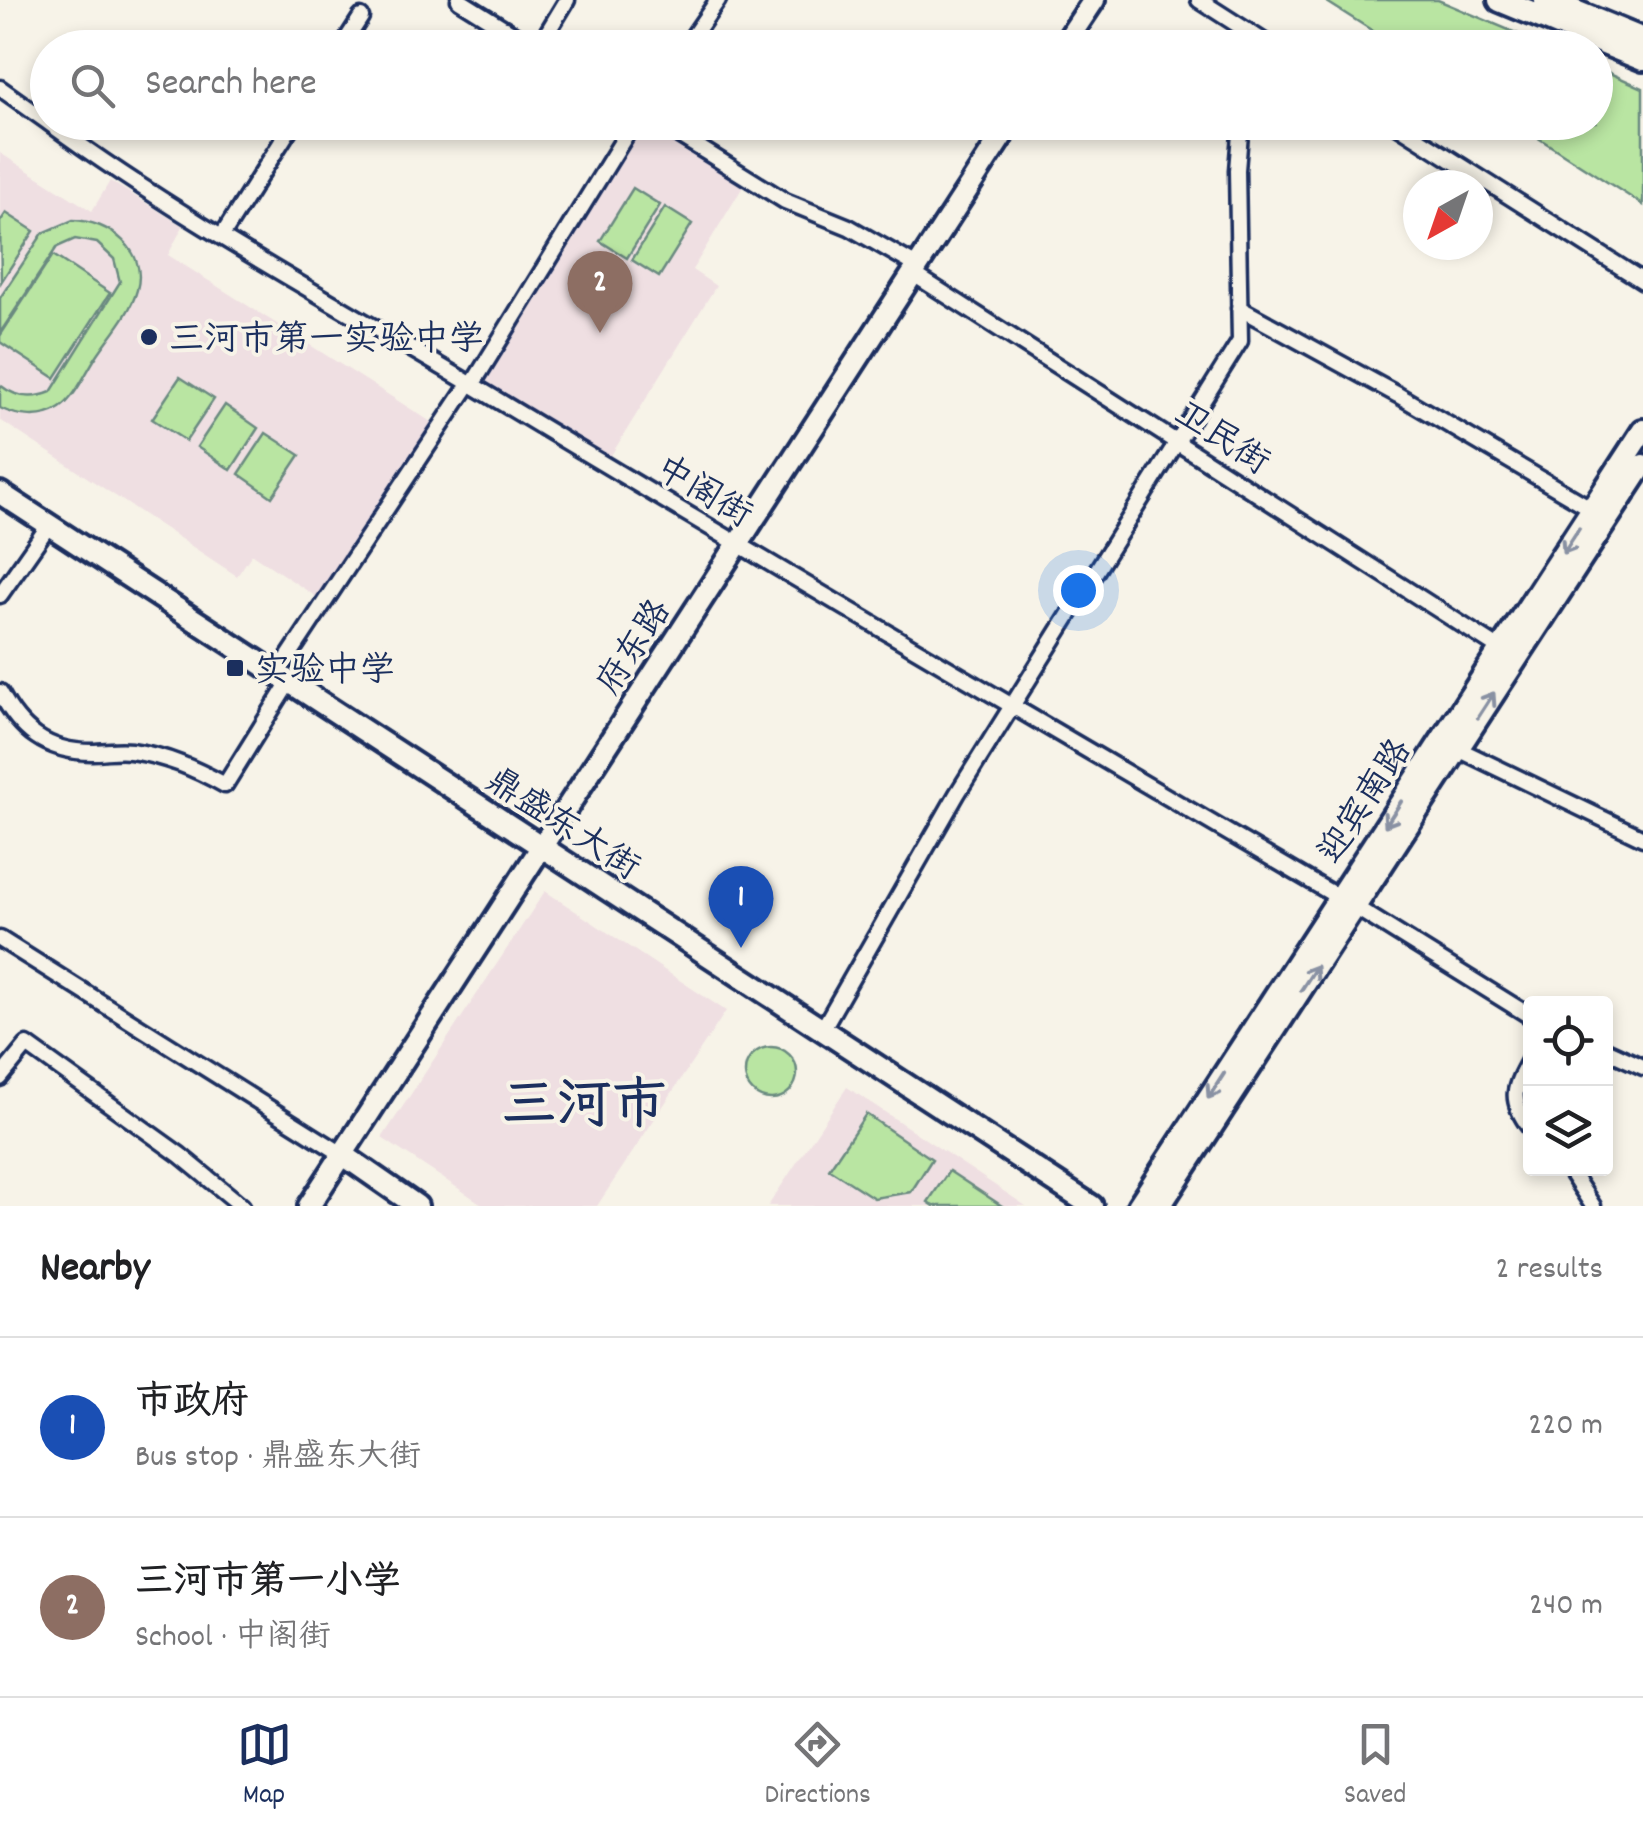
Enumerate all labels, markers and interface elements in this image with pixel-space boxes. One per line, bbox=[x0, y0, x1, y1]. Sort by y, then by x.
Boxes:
search box bbox=[30, 30, 1613, 140]
icon: search bbox=[65, 58, 120, 113]
text: Search here bbox=[145, 58, 317, 113]
north arrow bbox=[1403, 170, 1493, 260]
pin: 2 bbox=[568, 250, 632, 333]
place label: 三河市第一实验中学 bbox=[169, 317, 484, 367]
marker: 三河市第一实验中学 bbox=[138, 326, 160, 348]
street label: 卫民街 bbox=[1163, 391, 1278, 490]
street label: 中阁街 bbox=[645, 446, 760, 543]
one-way arrow bbox=[1560, 527, 1581, 555]
your location bbox=[1053, 565, 1104, 616]
street label: 府东路 bbox=[587, 591, 686, 706]
place label: 实验中学 bbox=[255, 648, 395, 698]
marker: 实验中学 bbox=[224, 657, 246, 679]
one-way arrow bbox=[1476, 692, 1497, 720]
street label: 迎宾南路 bbox=[1308, 730, 1426, 875]
street label: 鼎盛东大街 bbox=[474, 758, 648, 895]
one-way arrow bbox=[1383, 799, 1404, 827]
pin: 1 bbox=[708, 866, 774, 948]
one-way arrow bbox=[1298, 964, 1319, 992]
map controls bbox=[1523, 996, 1613, 1176]
button: locate bbox=[1523, 996, 1613, 1086]
district label: 三河市 bbox=[501, 1071, 667, 1150]
one-way arrow bbox=[1205, 1071, 1226, 1100]
button: layers bbox=[1523, 1086, 1613, 1176]
text: Nearby bbox=[40, 1241, 150, 1301]
text: 2 results bbox=[1496, 1248, 1603, 1294]
text: 市政府 bbox=[135, 1377, 249, 1432]
text: 1 bbox=[69, 1404, 76, 1450]
text: 220 m bbox=[1528, 1404, 1603, 1450]
text: Bus stop · 鼎盛东大街 bbox=[135, 1436, 421, 1482]
text: 三河市第一小学 bbox=[135, 1557, 401, 1612]
text: 2 bbox=[66, 1584, 79, 1630]
text: 240 m bbox=[1529, 1584, 1603, 1630]
text: School · 中阁街 bbox=[135, 1616, 331, 1662]
tab: Map bbox=[237, 1717, 292, 1817]
tab: Directions bbox=[765, 1717, 871, 1817]
tab: Saved bbox=[1344, 1717, 1406, 1817]

